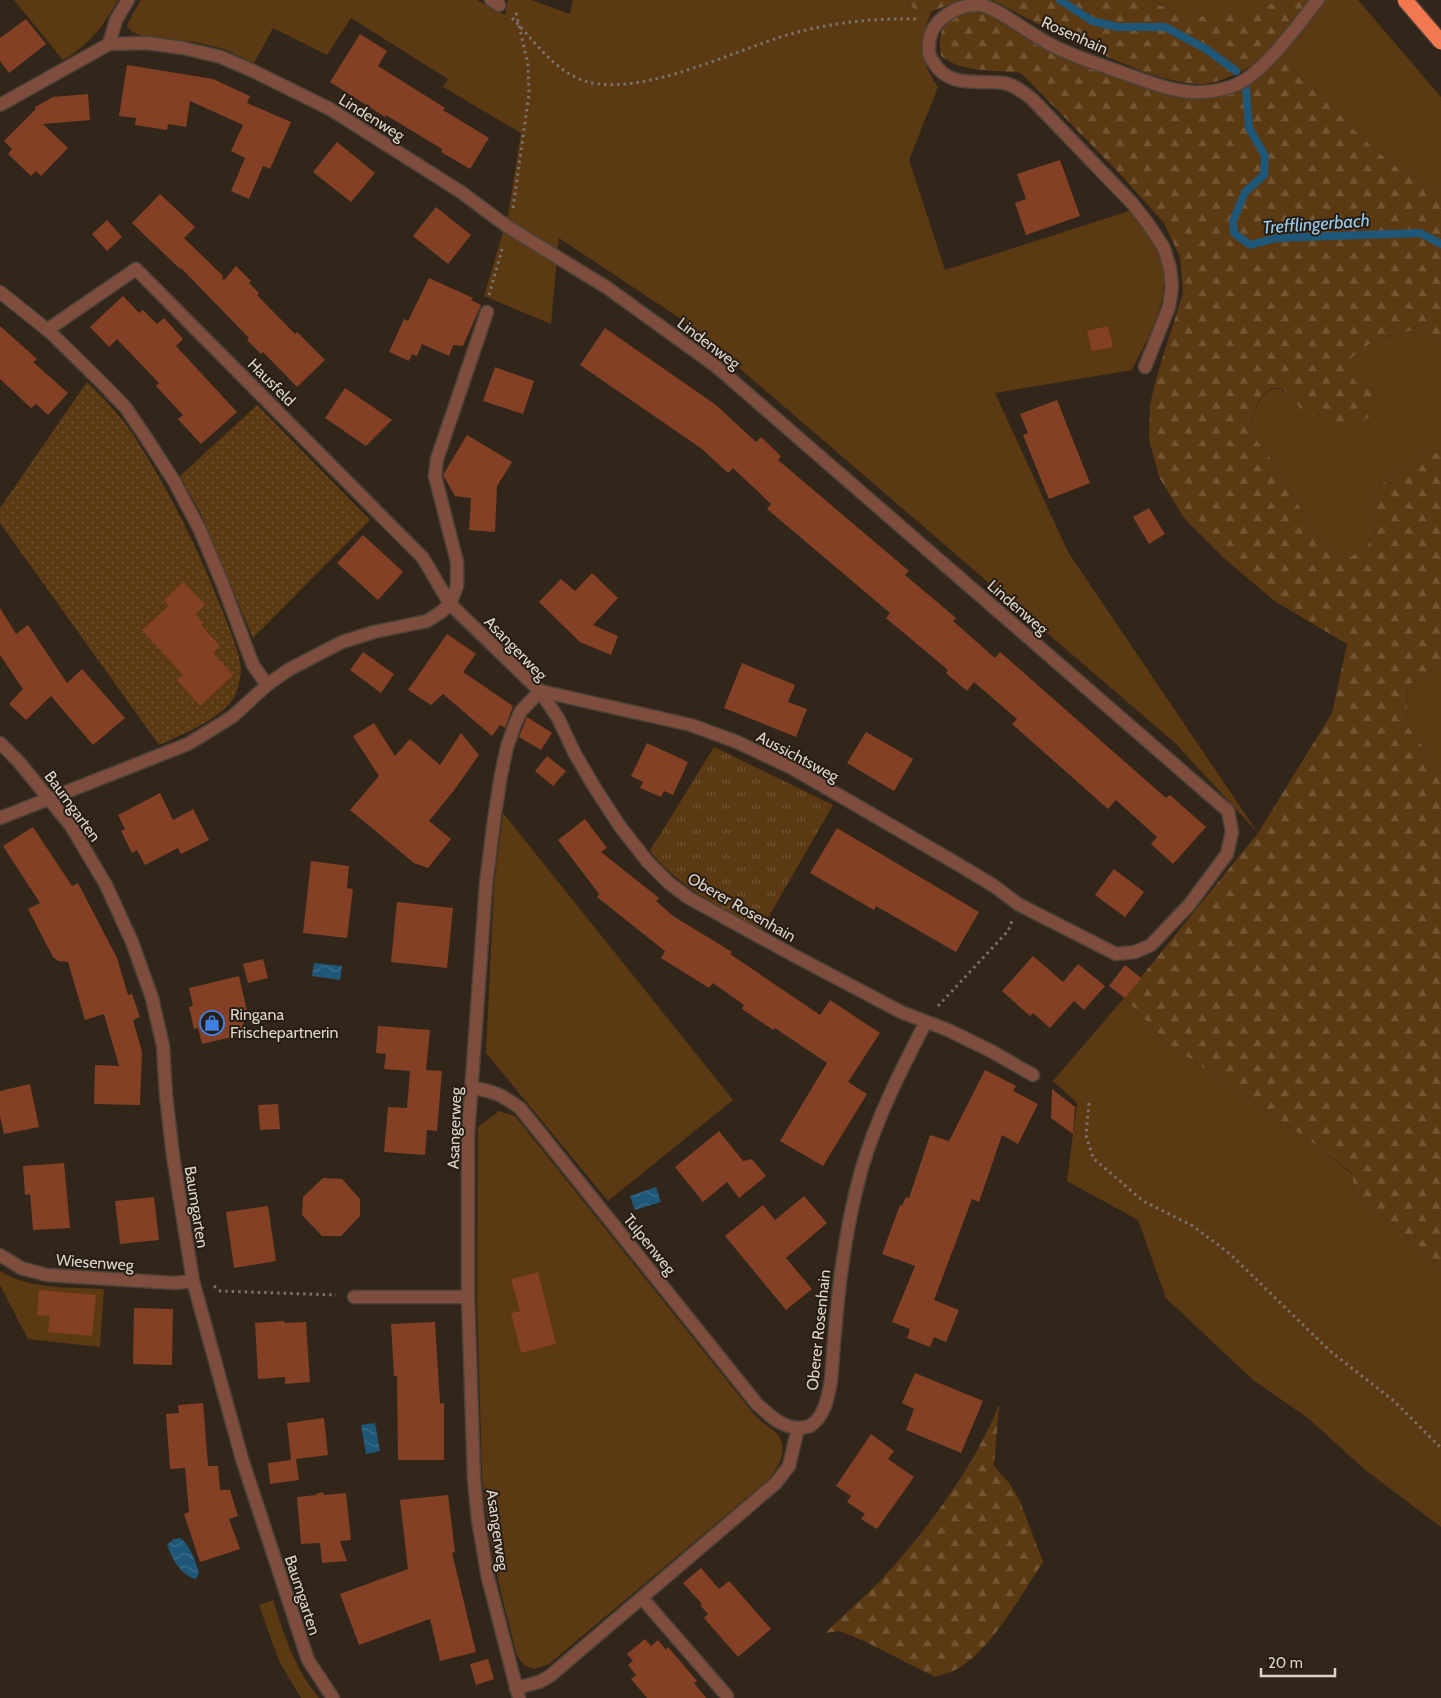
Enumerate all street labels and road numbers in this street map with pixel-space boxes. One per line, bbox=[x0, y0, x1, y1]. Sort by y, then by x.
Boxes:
street label: Rosenhain bbox=[1039, 12, 1111, 59]
street label: Lindenweg bbox=[335, 90, 409, 146]
street label: Lindenweg bbox=[673, 314, 745, 374]
street label: Hausfeld bbox=[244, 355, 299, 410]
street label: Lindenweg bbox=[984, 576, 1053, 639]
street label: Asangerweg bbox=[480, 612, 552, 685]
street label: Aussichtsweg bbox=[753, 727, 843, 786]
street label: Baumgarten bbox=[41, 767, 105, 845]
street label: Oberer Rosenhain bbox=[684, 869, 799, 946]
street label: Asangerweg bbox=[444, 1086, 465, 1169]
street label: Baumgarten bbox=[181, 1165, 212, 1250]
street label: Tulpenweg bbox=[619, 1210, 681, 1279]
street label: Wiesenweg bbox=[55, 1250, 136, 1275]
street label: Oberer Rosenhain bbox=[803, 1269, 834, 1392]
street label: Asangerweg bbox=[482, 1488, 513, 1573]
street label: Baumgarten bbox=[281, 1553, 324, 1638]

